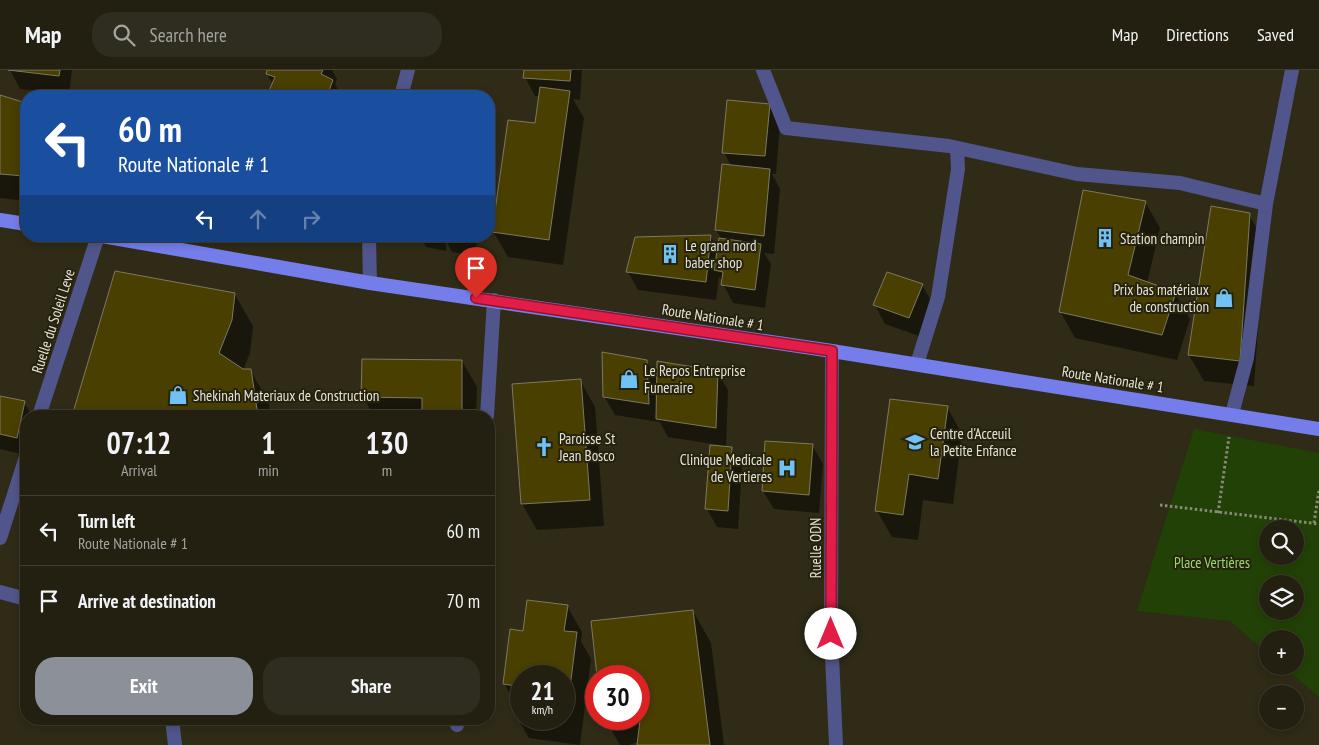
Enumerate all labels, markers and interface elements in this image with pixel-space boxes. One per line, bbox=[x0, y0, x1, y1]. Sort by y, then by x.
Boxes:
search box bbox=[92, 12, 442, 57]
text: Map bbox=[25, 19, 62, 50]
icon: search bbox=[110, 21, 138, 49]
text: Search here bbox=[150, 23, 227, 47]
text: Map bbox=[1112, 23, 1138, 46]
text: Directions bbox=[1166, 23, 1229, 46]
text: Saved bbox=[1257, 23, 1294, 46]
text: 60 m bbox=[118, 106, 182, 152]
icon: left bbox=[35, 110, 100, 175]
text: Route Nationale # 1 bbox=[118, 150, 269, 178]
icon: left bbox=[191, 205, 219, 233]
icon: ahead bbox=[244, 205, 272, 233]
icon: right bbox=[297, 205, 325, 233]
building icon: Station champin bbox=[1094, 227, 1116, 249]
place label: Station champin bbox=[1120, 229, 1204, 248]
place label: Le grand nord baber shop bbox=[685, 236, 756, 272]
building icon: Le grand nord baber shop bbox=[659, 243, 681, 265]
pin bbox=[455, 247, 497, 298]
icon: arrive bbox=[462, 254, 490, 282]
street label: Ruelle du Soleil Leve bbox=[27, 266, 79, 376]
place label: Prix bas matériaux de construction bbox=[1113, 280, 1209, 316]
shop icon: Prix bas matériaux de construction bbox=[1213, 287, 1235, 309]
street label: Route Nationale # 1 bbox=[661, 300, 765, 334]
place label: Le Repos Entreprise Funeraire bbox=[644, 361, 746, 397]
street label: Route Nationale # 1 bbox=[1061, 362, 1165, 396]
shop icon: Le Repos Entreprise Funeraire bbox=[618, 368, 640, 390]
shop icon: Shekinah Materiaux de Construction bbox=[167, 384, 189, 406]
place label: Shekinah Materiaux de Construction bbox=[193, 386, 379, 405]
text: 07:12 bbox=[107, 423, 171, 462]
text: 1 bbox=[261, 423, 276, 462]
text: 130 bbox=[365, 423, 408, 462]
place label: Centre d'Acceuil la Petite Enfance bbox=[930, 424, 1017, 460]
place label: Paroisse St Jean Bosco bbox=[558, 429, 615, 465]
school or university icon: Centre d'Acceuil la Petite Enfance bbox=[904, 431, 926, 453]
church icon: Paroisse St Jean Bosco bbox=[533, 436, 555, 458]
place label: Clinique Medicale de Vertieres bbox=[680, 450, 772, 486]
hospital icon: Clinique Medicale de Vertieres bbox=[776, 457, 798, 479]
text: Arrival bbox=[121, 460, 157, 480]
text: min bbox=[258, 460, 279, 480]
text: m bbox=[382, 460, 392, 480]
text: Turn left bbox=[78, 509, 135, 533]
icon: left bbox=[35, 517, 63, 545]
street label: Ruelle ODN bbox=[806, 518, 825, 578]
text: 60 m bbox=[447, 519, 480, 543]
map controls bbox=[1259, 520, 1304, 730]
button: search bbox=[1259, 520, 1304, 565]
text: Route Nationale # 1 bbox=[78, 533, 188, 553]
park label: Place Vertières bbox=[1174, 553, 1250, 572]
button: layers bbox=[1259, 575, 1304, 620]
icon: arrive bbox=[35, 587, 63, 615]
text: Arrive at destination bbox=[78, 589, 216, 613]
text: 70 m bbox=[447, 589, 480, 613]
position arrow bbox=[804, 607, 856, 659]
button: + bbox=[1259, 630, 1304, 675]
button: Exit bbox=[35, 657, 253, 715]
button: Share bbox=[263, 657, 480, 715]
speed limit sign: 30 bbox=[585, 665, 650, 730]
text: 21 bbox=[531, 675, 554, 707]
button: − bbox=[1259, 685, 1304, 730]
text: km/h bbox=[532, 702, 553, 717]

